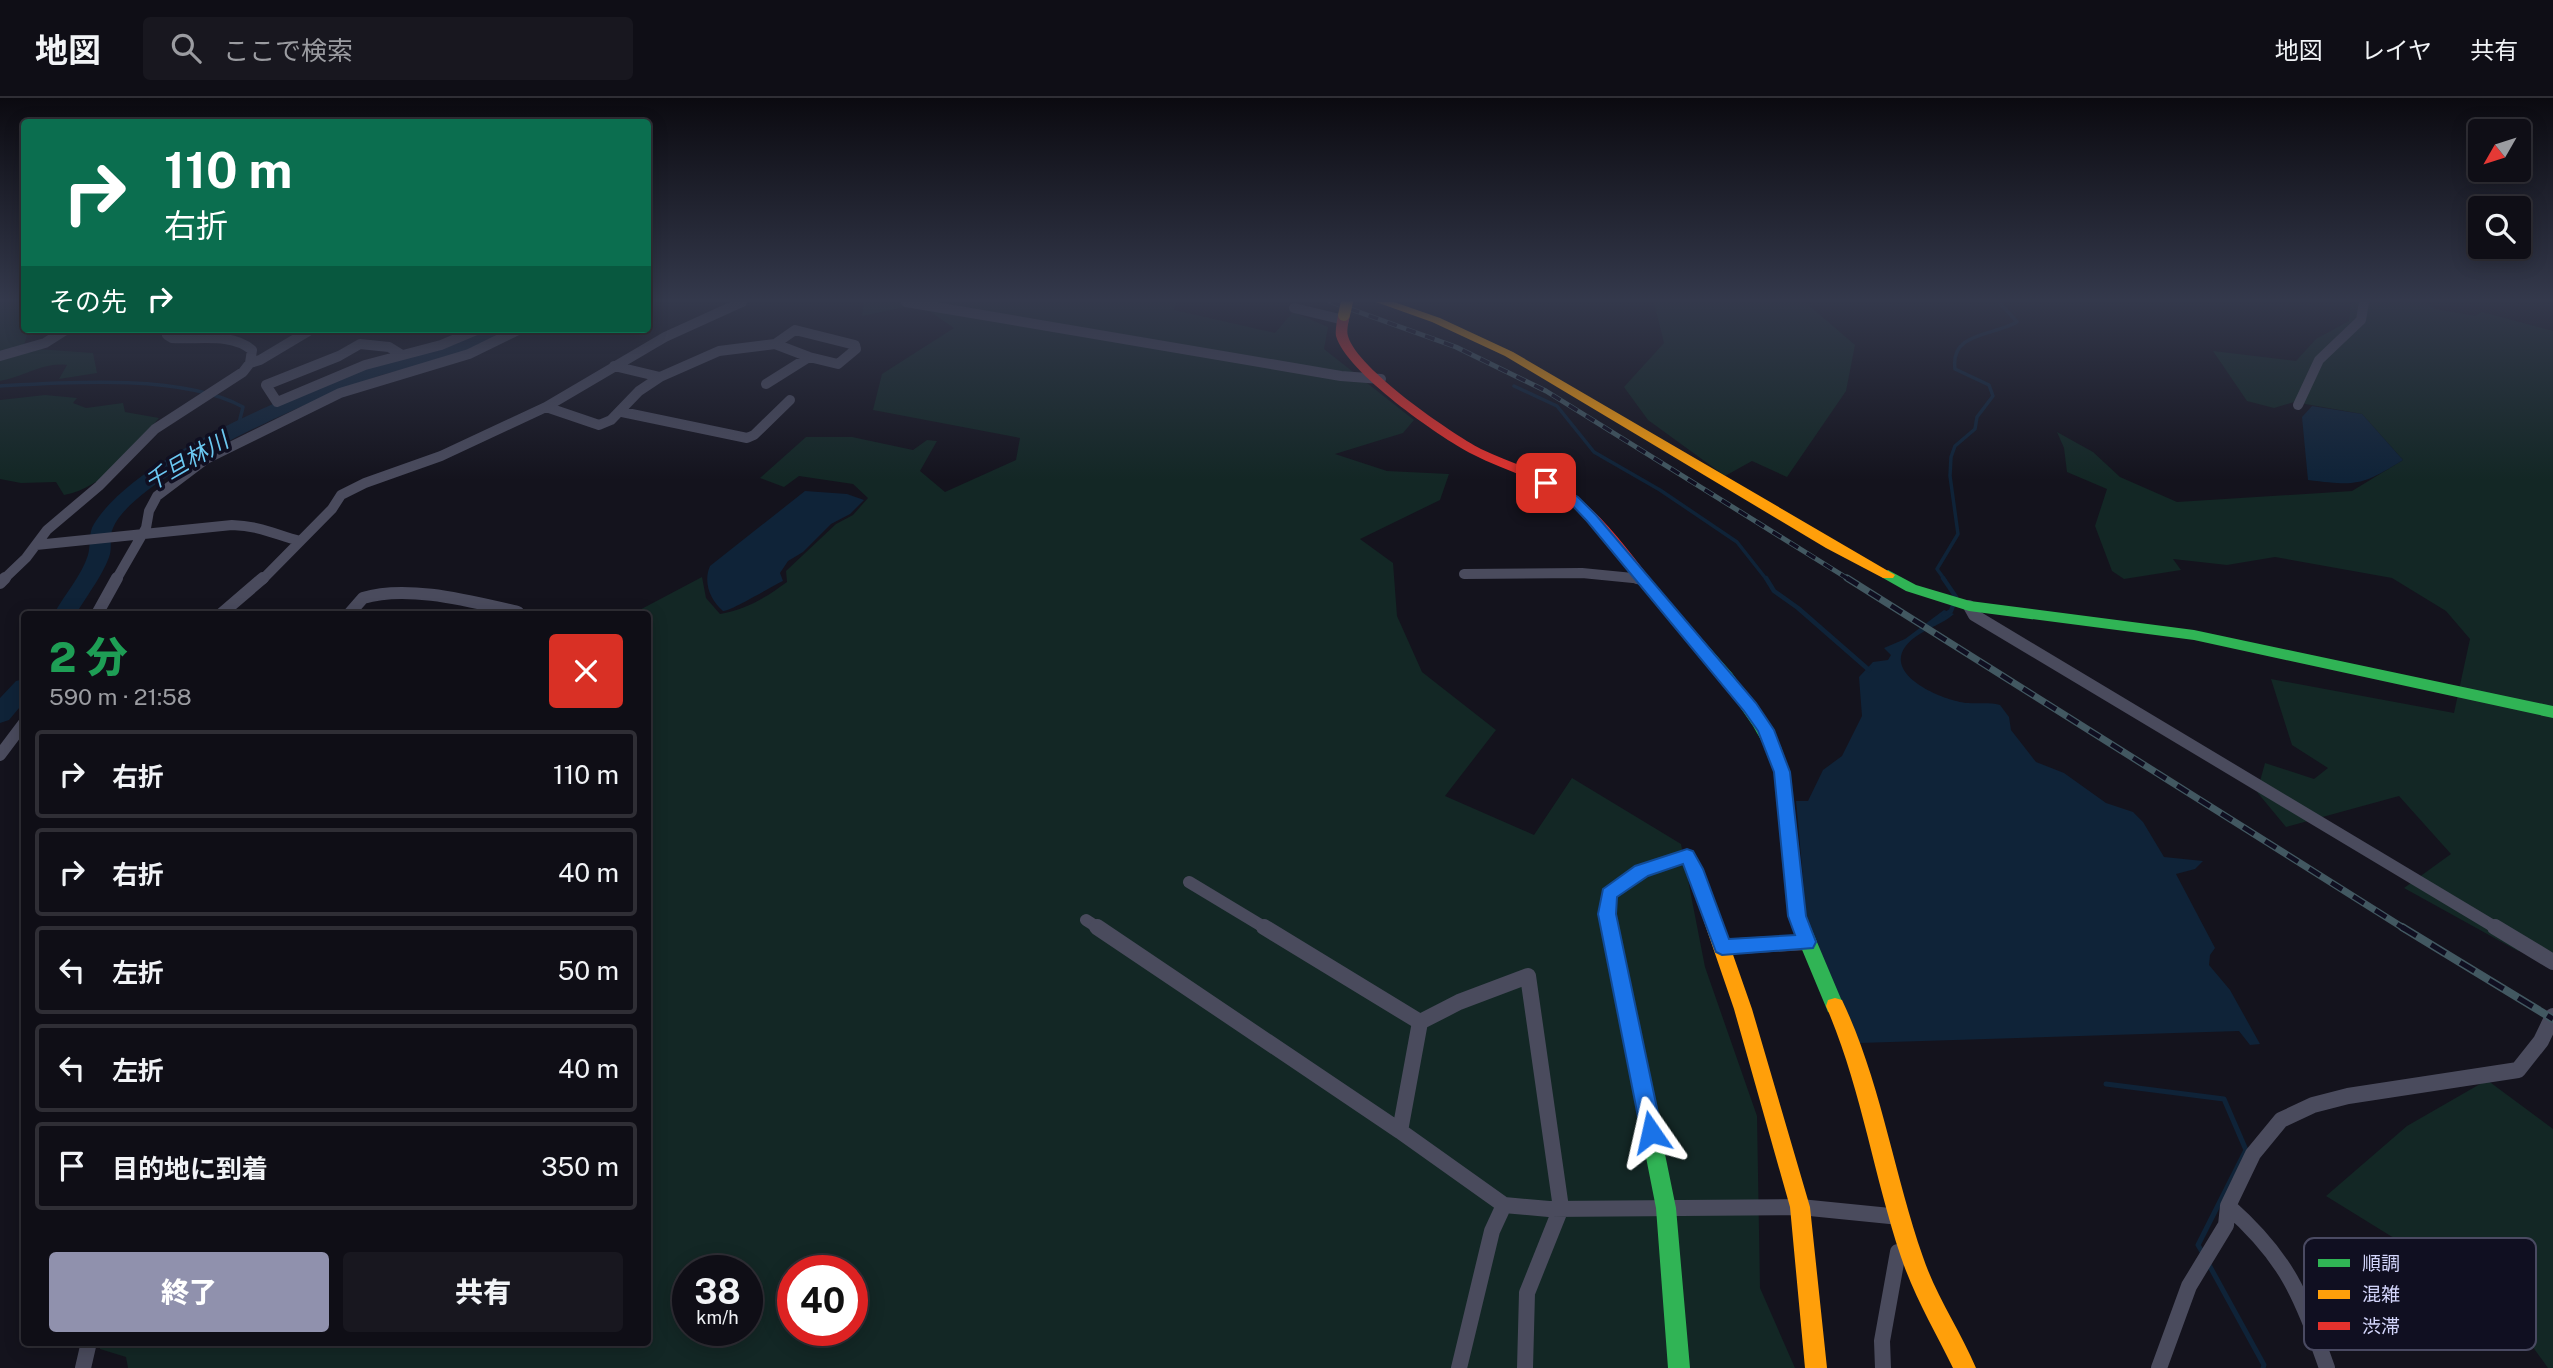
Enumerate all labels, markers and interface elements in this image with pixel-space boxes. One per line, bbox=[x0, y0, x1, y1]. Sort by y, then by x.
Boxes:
search box bbox=[143, 17, 633, 80]
icon: search bbox=[167, 29, 205, 67]
text: 地図 bbox=[35, 31, 101, 69]
text: ここで検索 bbox=[223, 35, 353, 66]
text: 地図 bbox=[2275, 36, 2323, 64]
text: レイヤ bbox=[2361, 36, 2432, 64]
text: 共有 bbox=[2470, 36, 2518, 64]
north arrow bbox=[2468, 119, 2530, 182]
map controls bbox=[2468, 119, 2531, 259]
text: 110 m bbox=[164, 141, 292, 199]
icon: right bbox=[49, 147, 140, 238]
button: search bbox=[2468, 196, 2531, 259]
text: 右折 bbox=[164, 207, 228, 244]
icon: right bbox=[141, 280, 179, 318]
text: その先 bbox=[49, 286, 127, 317]
water label: 千旦林川 bbox=[139, 425, 235, 496]
pin bbox=[1516, 453, 1576, 513]
icon: arrive bbox=[1527, 464, 1565, 502]
text: 2 分 bbox=[49, 632, 128, 681]
button: close bbox=[549, 634, 623, 708]
text: 590 m · 21:58 bbox=[49, 683, 192, 710]
icon: right bbox=[53, 755, 91, 793]
text: 110 m bbox=[553, 759, 619, 790]
text: 右折 bbox=[112, 761, 164, 792]
icon: right bbox=[53, 853, 91, 891]
text: 40 m bbox=[558, 857, 619, 888]
text: 右折 bbox=[112, 859, 164, 890]
icon: left bbox=[53, 951, 91, 989]
text: 50 m bbox=[558, 955, 619, 986]
text: 左折 bbox=[112, 957, 164, 988]
icon: left bbox=[53, 1049, 91, 1087]
text: 40 m bbox=[558, 1053, 619, 1084]
text: 左折 bbox=[112, 1055, 164, 1086]
position arrow bbox=[1614, 1095, 1688, 1169]
icon: arrive bbox=[53, 1147, 91, 1185]
text: 350 m bbox=[541, 1151, 619, 1182]
text: 目的地に到着 bbox=[112, 1153, 268, 1184]
legend bbox=[2304, 1238, 2536, 1350]
button: 終了 bbox=[49, 1252, 329, 1332]
button: 共有 bbox=[343, 1252, 623, 1332]
text: 順調 bbox=[2362, 1252, 2400, 1274]
speed limit sign: 40 bbox=[777, 1255, 868, 1346]
text: 38 bbox=[694, 1271, 741, 1312]
text: 混雑 bbox=[2362, 1283, 2400, 1305]
text: km/h bbox=[696, 1307, 739, 1328]
text: 渋滞 bbox=[2362, 1315, 2400, 1337]

